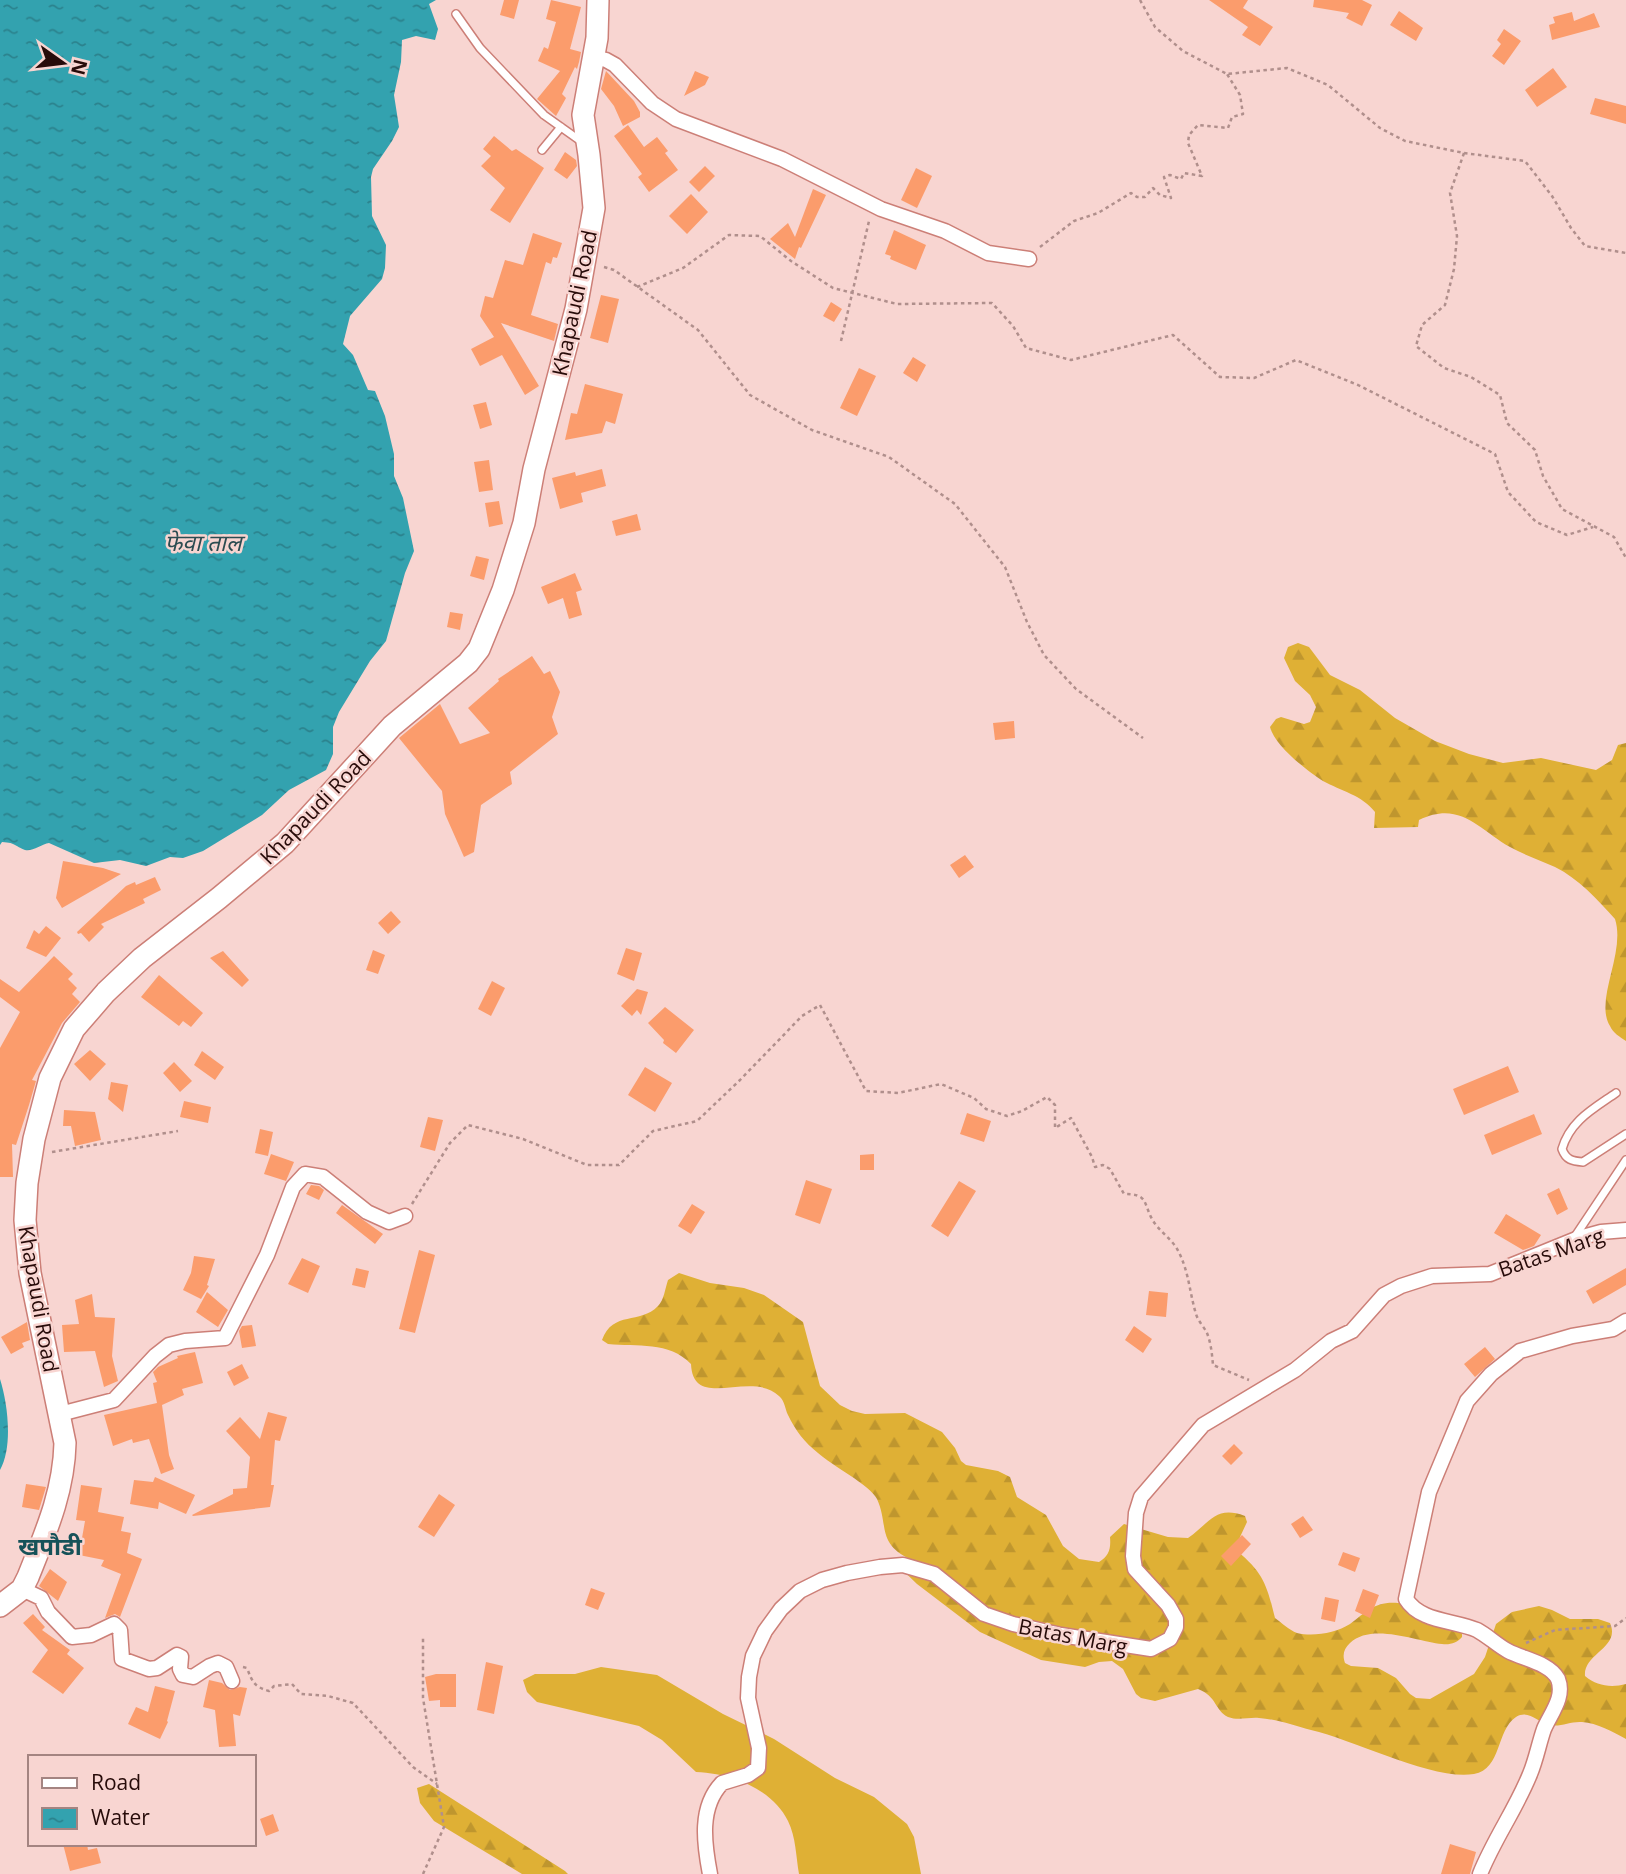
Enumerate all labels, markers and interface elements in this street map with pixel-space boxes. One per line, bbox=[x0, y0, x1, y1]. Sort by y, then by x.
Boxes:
north arrow bbox=[28, 28, 98, 98]
text: N bbox=[65, 56, 94, 78]
street label: Khapaudi Road bbox=[545, 227, 603, 379]
water label: फेवा ताल bbox=[164, 526, 246, 558]
street label: Khapaudi Road bbox=[253, 744, 377, 870]
street label: Batas Marg bbox=[1494, 1221, 1608, 1283]
street label: Khapaudi Road bbox=[12, 1223, 66, 1375]
district label: खपौडी bbox=[18, 1529, 83, 1562]
street label: Batas Marg bbox=[1016, 1612, 1130, 1660]
legend bbox=[28, 1755, 256, 1846]
text: Road bbox=[91, 1768, 141, 1796]
text: Water bbox=[91, 1803, 150, 1831]

